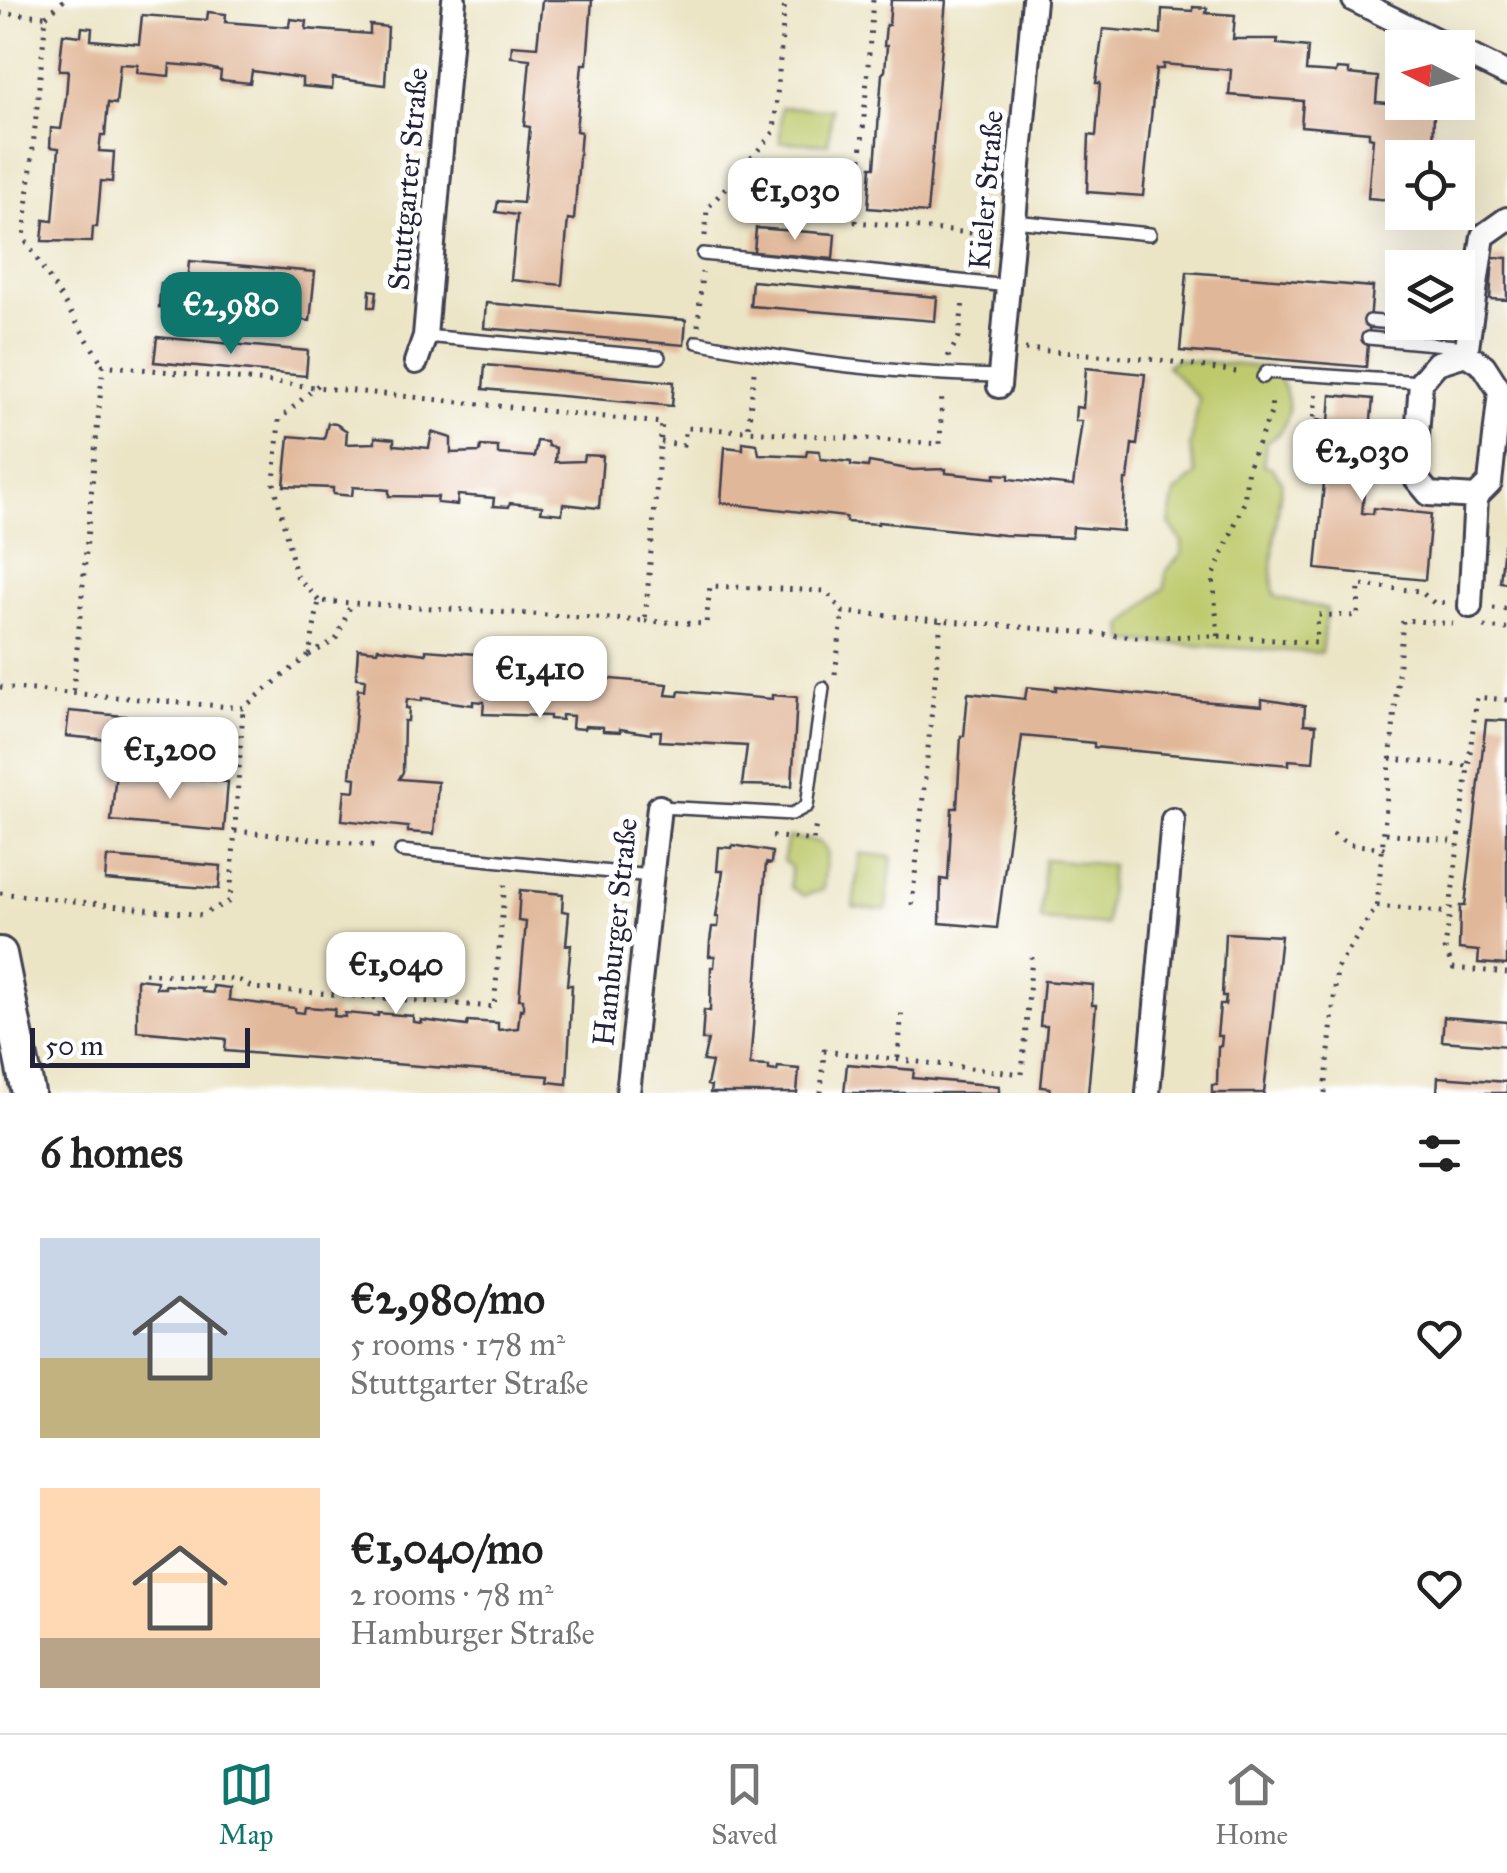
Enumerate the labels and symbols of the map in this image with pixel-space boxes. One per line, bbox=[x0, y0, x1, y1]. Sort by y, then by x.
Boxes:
north arrow bbox=[1385, 30, 1475, 120]
street label: Stuttgarter Straße bbox=[380, 66, 436, 292]
street label: Kieler Straße bbox=[961, 109, 1011, 271]
pin: €1,030 bbox=[714, 158, 876, 243]
pin: €2,980 bbox=[150, 272, 312, 357]
pin: €2,030 bbox=[1281, 419, 1443, 504]
pin: €1,410 bbox=[459, 636, 621, 721]
pin: €1,200 bbox=[89, 717, 251, 802]
street label: Hamburger Straße bbox=[585, 816, 645, 1048]
pin: €1,040 bbox=[315, 932, 477, 1017]
scale bar bbox=[30, 1023, 250, 1068]

